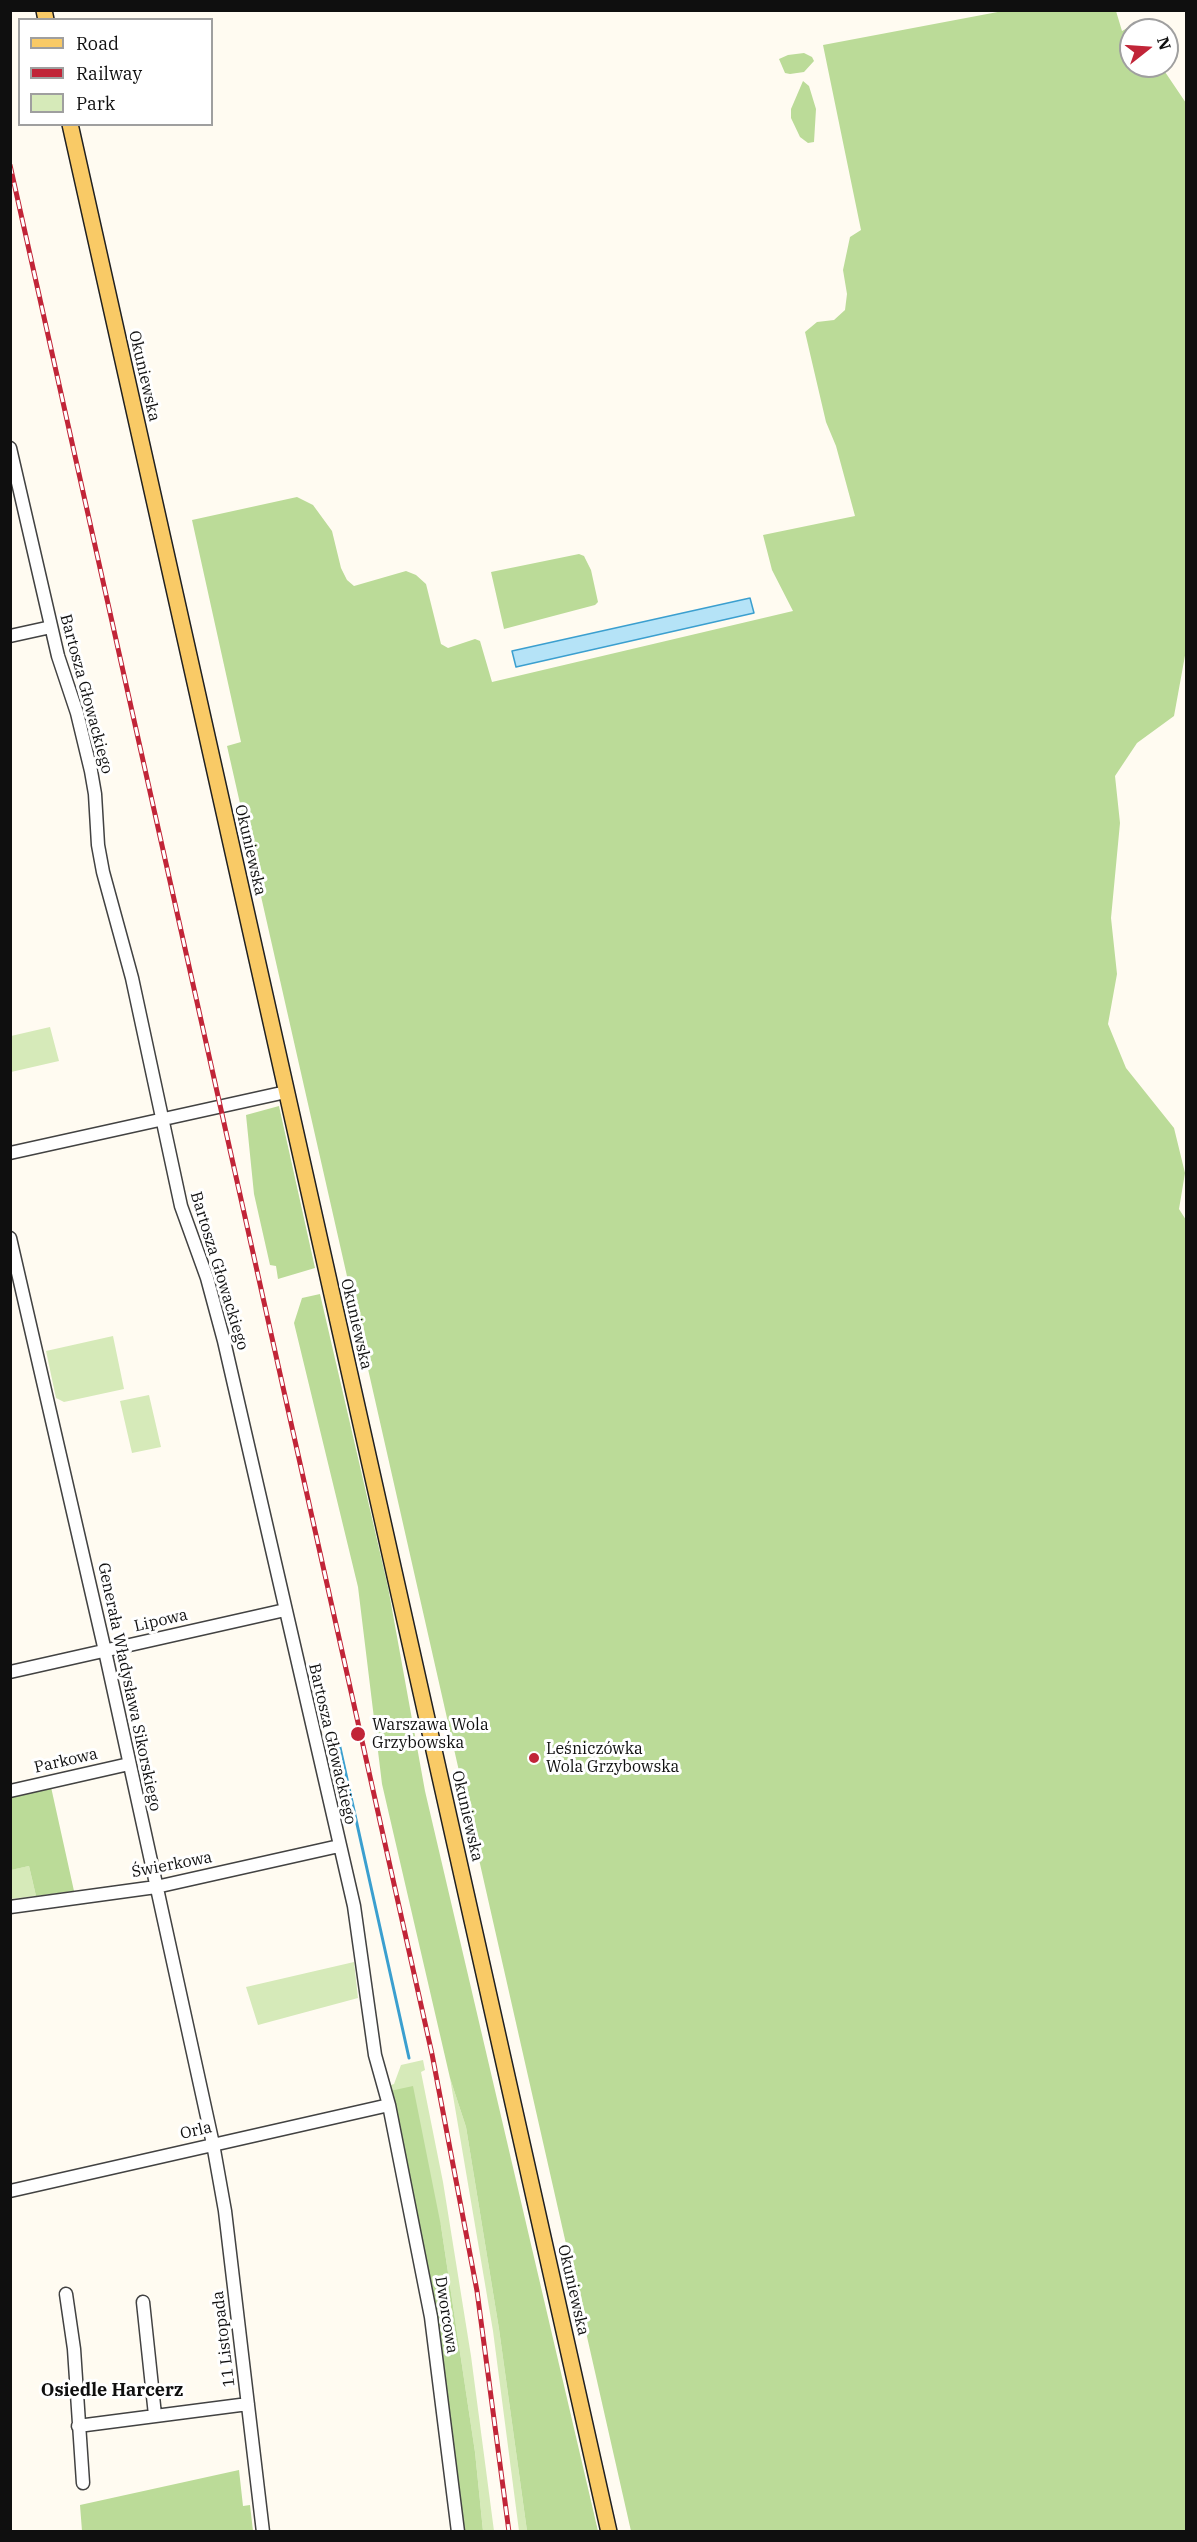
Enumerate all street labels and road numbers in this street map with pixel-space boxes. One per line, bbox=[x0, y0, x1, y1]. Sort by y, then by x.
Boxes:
street label: Okuniewska bbox=[124, 329, 164, 423]
street label: Bartosza Głowackiego bbox=[55, 612, 117, 776]
street label: Okuniewska bbox=[230, 803, 270, 897]
street label: Bartosza Głowackiego bbox=[186, 1189, 252, 1353]
street label: Okuniewska bbox=[336, 1277, 376, 1371]
street label: Generała Władysława Sikorskiego bbox=[93, 1561, 165, 1813]
street label: Lipowa bbox=[132, 1606, 190, 1636]
street label: Bartosza Głowackiego bbox=[304, 1662, 360, 1826]
street label: Parkowa bbox=[32, 1744, 100, 1778]
street label: Okuniewska bbox=[447, 1769, 487, 1863]
street label: Świerkowa bbox=[130, 1848, 214, 1882]
street label: Orla bbox=[178, 2118, 214, 2144]
street label: Okuniewska bbox=[553, 2243, 593, 2337]
street label: Dworcowa bbox=[430, 2275, 462, 2355]
street label: 11 Listopada bbox=[209, 2290, 239, 2388]

